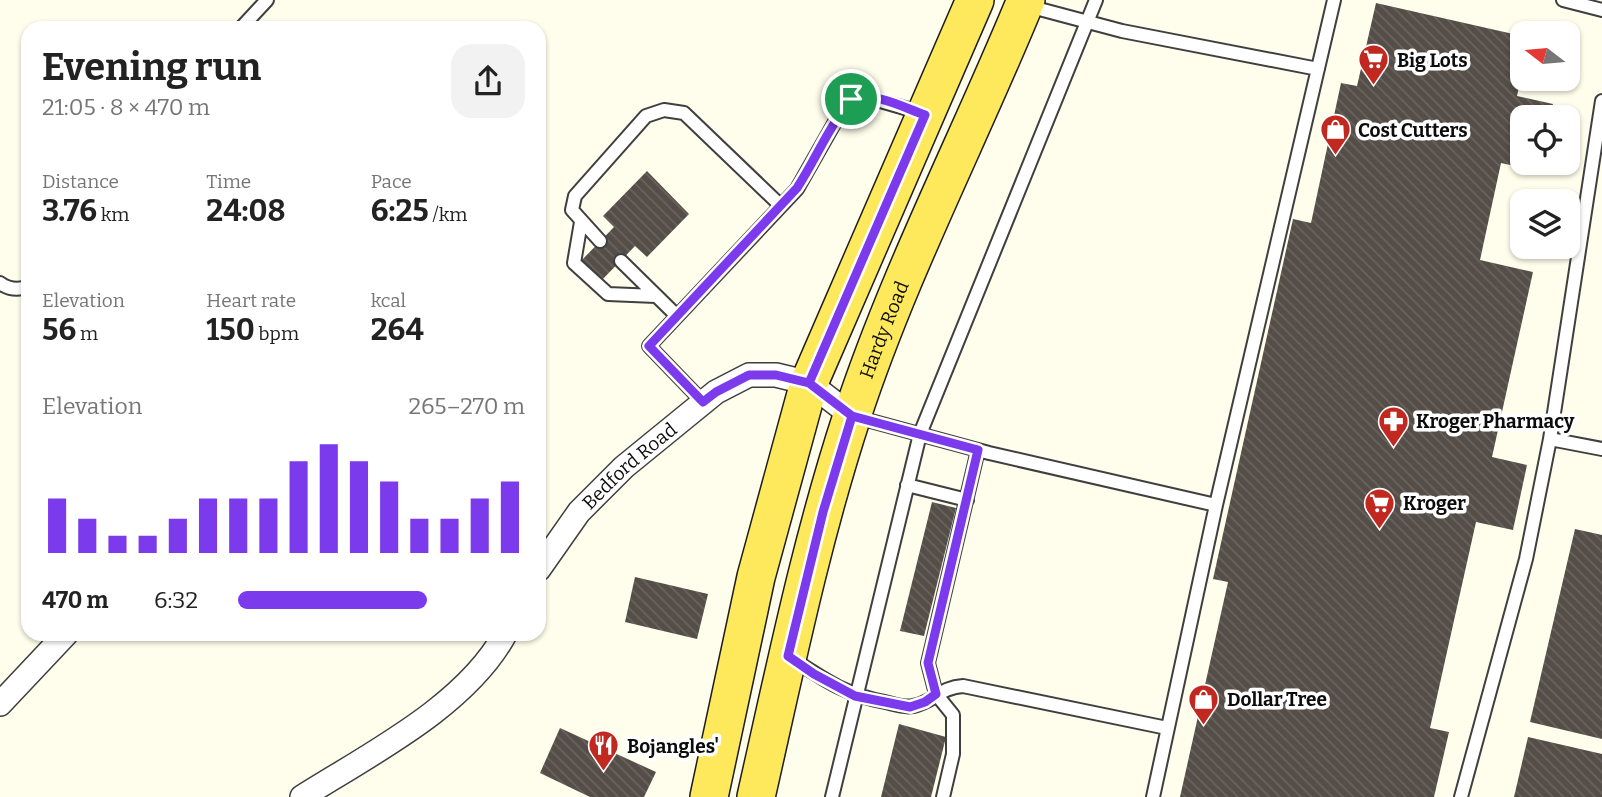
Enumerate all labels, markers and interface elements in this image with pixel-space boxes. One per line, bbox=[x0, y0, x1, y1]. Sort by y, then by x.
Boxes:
north arrow bbox=[1510, 21, 1580, 91]
map controls bbox=[1510, 21, 1580, 259]
supermarket icon: Big Lots bbox=[1357, 43, 1391, 87]
text: Evening run bbox=[42, 44, 261, 90]
button: share bbox=[451, 44, 525, 118]
place label: Big Lots bbox=[1397, 49, 1468, 72]
pin bbox=[821, 69, 881, 129]
icon: arrive bbox=[832, 80, 870, 118]
text: 21:05 · 8 × 470 m bbox=[42, 93, 210, 121]
button: locate bbox=[1510, 105, 1580, 175]
shop icon: Cost Cutters bbox=[1318, 113, 1352, 157]
place label: Cost Cutters bbox=[1358, 119, 1468, 142]
text: Distance bbox=[42, 170, 119, 193]
text: Time bbox=[206, 170, 251, 193]
text: Pace bbox=[371, 170, 412, 193]
button: layers bbox=[1510, 189, 1580, 259]
text: 3.76 bbox=[42, 193, 97, 229]
text: 24:08 bbox=[206, 193, 286, 229]
text: 6:25 bbox=[371, 193, 429, 229]
text: km bbox=[97, 203, 129, 226]
text: /km bbox=[429, 203, 467, 226]
street label: Hardy Road bbox=[855, 278, 914, 382]
text: Elevation bbox=[42, 289, 125, 312]
text: Heart rate bbox=[206, 289, 296, 312]
text: kcal bbox=[371, 289, 406, 312]
text: 56 bbox=[42, 312, 76, 348]
text: 150 bbox=[206, 312, 255, 348]
text: 264 bbox=[371, 312, 424, 348]
text: m bbox=[76, 322, 98, 345]
text: bpm bbox=[255, 322, 299, 345]
text: Elevation bbox=[42, 392, 142, 420]
text: 265–270 m bbox=[409, 392, 525, 420]
pharmacy icon: Kroger Pharmacy bbox=[1376, 404, 1410, 448]
place label: Kroger Pharmacy bbox=[1416, 410, 1575, 433]
street label: Bedford Road bbox=[578, 418, 681, 514]
supermarket icon: Kroger bbox=[1363, 486, 1397, 530]
place label: Kroger bbox=[1403, 492, 1466, 515]
text: 470 m bbox=[42, 586, 108, 614]
text: 6:32 bbox=[154, 586, 198, 614]
shop icon: Dollar Tree bbox=[1187, 682, 1221, 726]
place label: Dollar Tree bbox=[1227, 688, 1327, 711]
restaurant icon: Bojangles' bbox=[587, 729, 621, 773]
place label: Bojangles' bbox=[627, 735, 719, 758]

